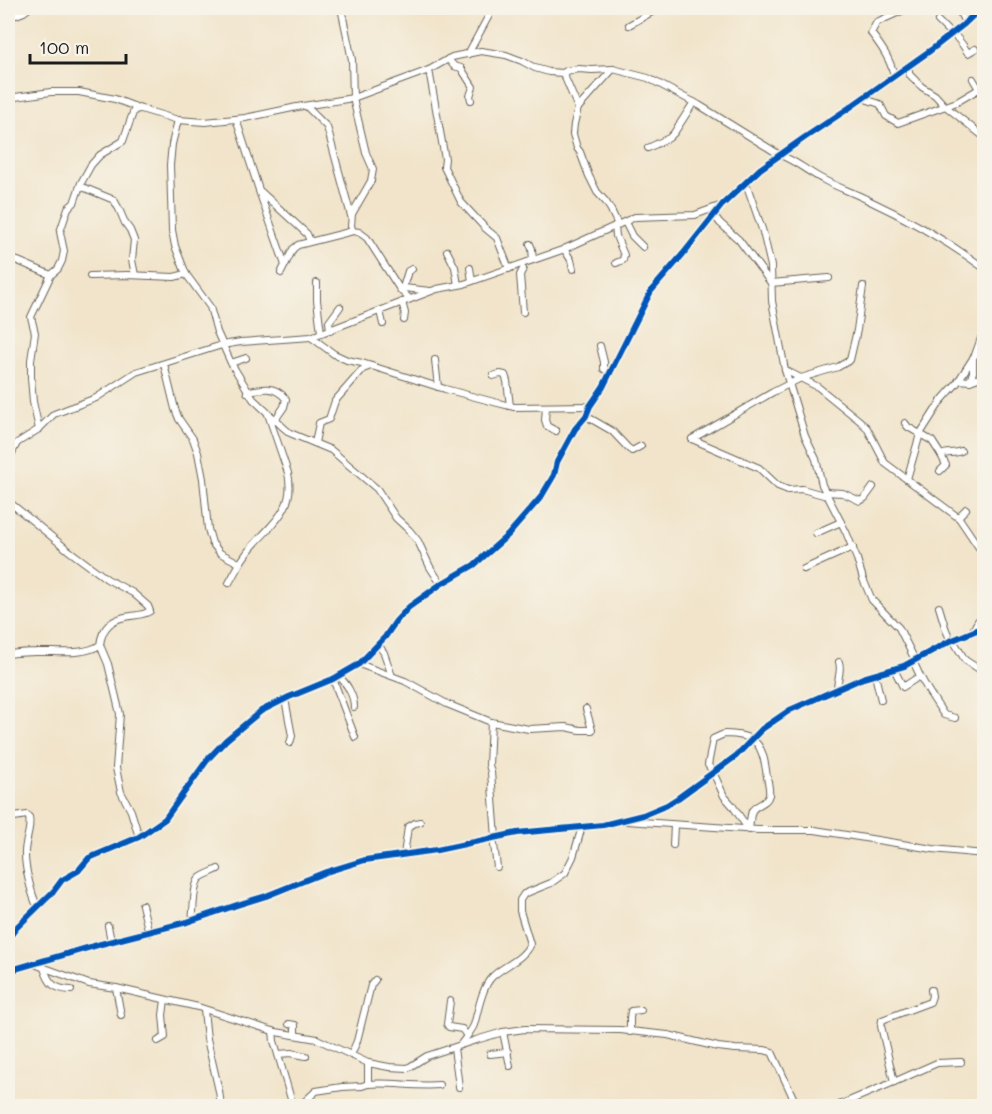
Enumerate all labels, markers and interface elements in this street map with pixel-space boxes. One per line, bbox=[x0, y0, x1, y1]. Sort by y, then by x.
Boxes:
scale bar bbox=[30, 27, 126, 65]
text: 100 m bbox=[39, 35, 89, 59]

